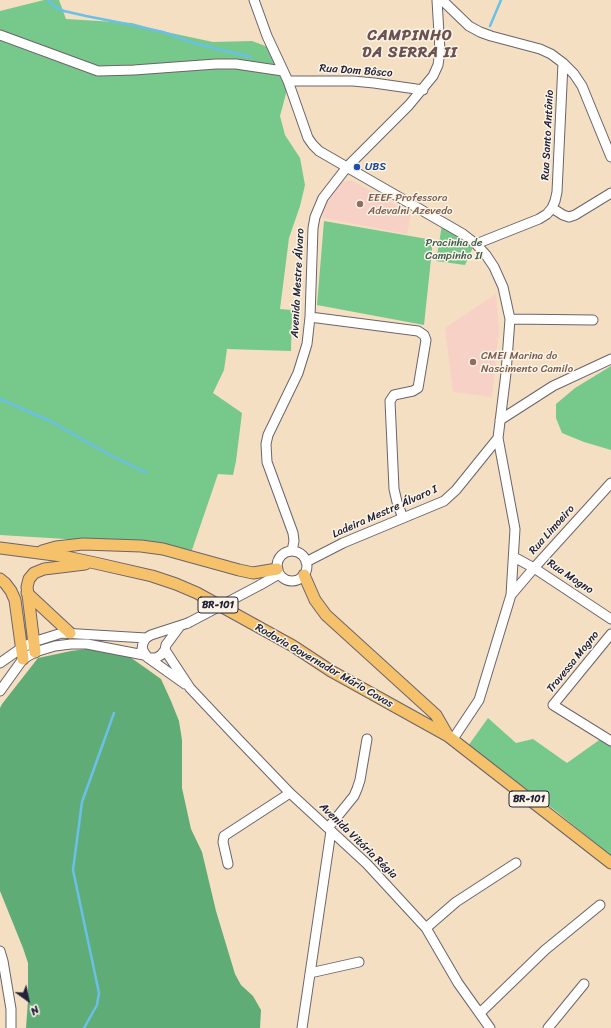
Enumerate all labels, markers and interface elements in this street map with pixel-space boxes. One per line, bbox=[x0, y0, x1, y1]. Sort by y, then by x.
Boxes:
district label: CAMPINHO DA SERRA II bbox=[363, 27, 457, 62]
street label: Rua Dom Bôsco bbox=[319, 62, 393, 80]
street label: Rua Santo Antônio bbox=[539, 89, 557, 181]
place label: UBS bbox=[365, 160, 386, 174]
marker: UBS bbox=[352, 162, 362, 172]
place label: EEEF Professora Adevalni Azevedo bbox=[368, 191, 452, 217]
marker: EEEF Professora Adevalni Azevedo bbox=[355, 199, 365, 209]
street label: Avenida Mestre Álvaro bbox=[289, 228, 307, 338]
park label: Pracinha de Campinho II bbox=[425, 236, 483, 262]
place label: CMEI Marina do Nascimento Camilo bbox=[481, 349, 573, 375]
marker: CMEI Marina do Nascimento Camilo bbox=[468, 357, 478, 367]
street label: Ladeira Mestre Álvaro I bbox=[330, 483, 440, 541]
street label: Rua Limoeiro bbox=[527, 503, 577, 557]
street label: Rua Mogno bbox=[545, 557, 595, 597]
road number: BR-101 bbox=[198, 597, 238, 613]
street label: Rodovia Governador Mário Covas bbox=[253, 621, 395, 711]
street label: Travessa Mogno bbox=[544, 629, 602, 695]
road number: BR-101 bbox=[509, 791, 549, 807]
street label: Avenida Vitória Régia bbox=[316, 800, 400, 882]
north arrow bbox=[8, 980, 48, 1020]
text: N bbox=[26, 1000, 43, 1021]

